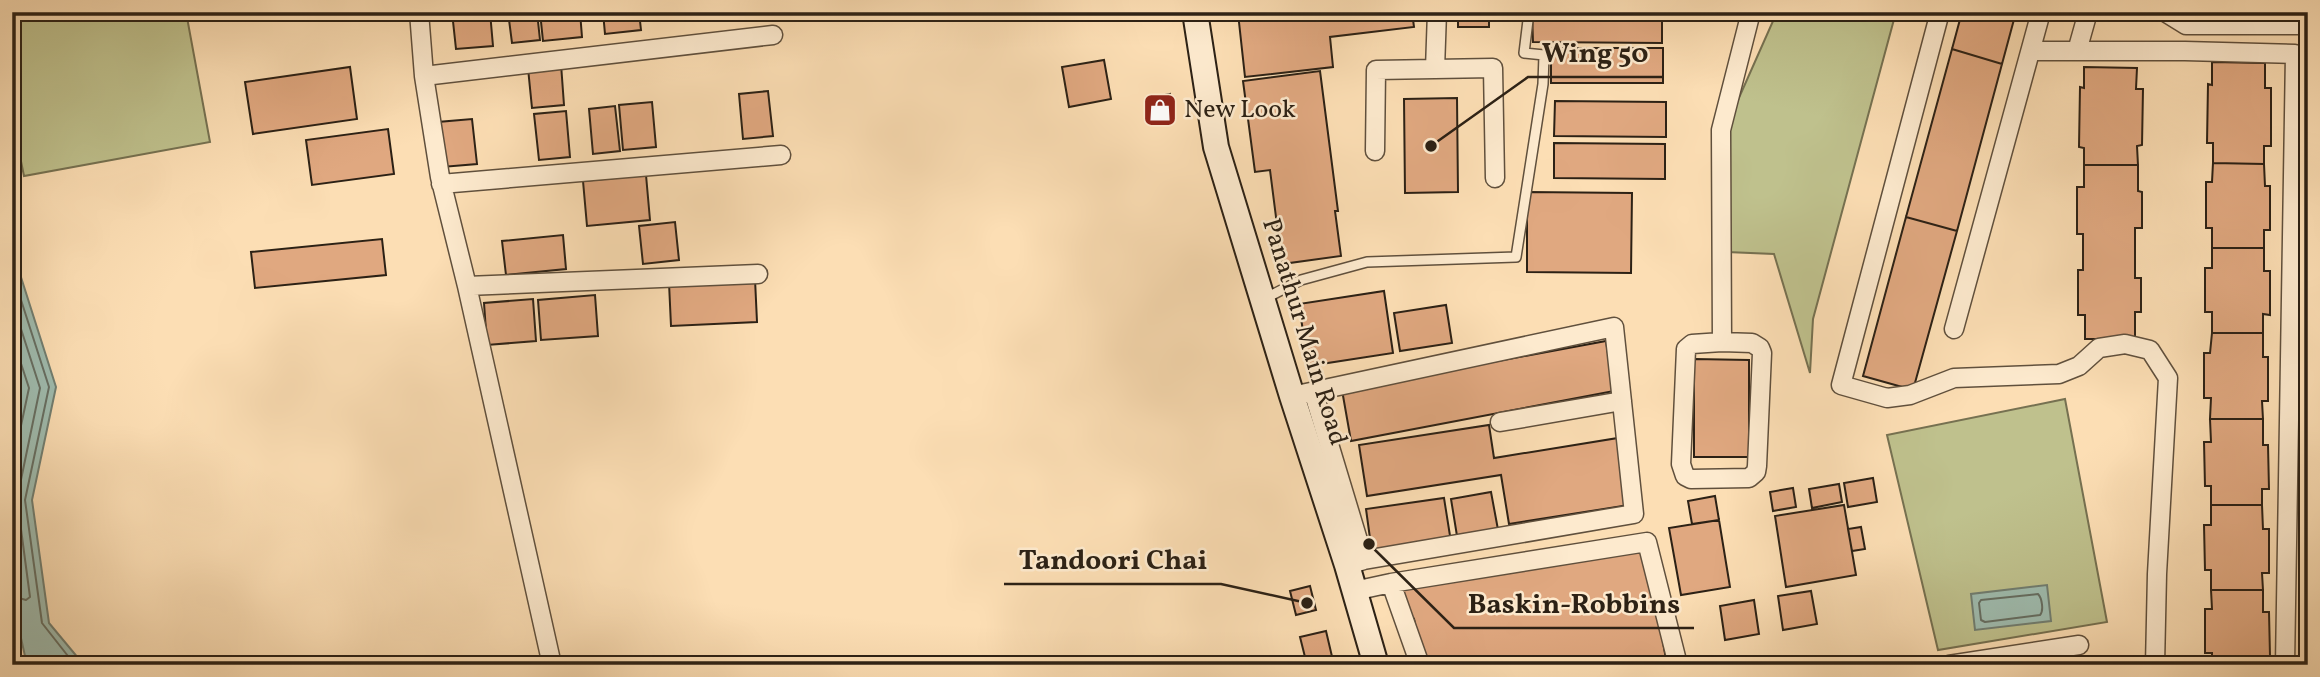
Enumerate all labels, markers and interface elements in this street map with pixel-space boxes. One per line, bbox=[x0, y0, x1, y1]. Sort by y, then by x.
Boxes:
callout: Wing 50 bbox=[1528, 28, 1663, 77]
text: Wing 50 bbox=[1542, 35, 1648, 74]
shop icon: New Look bbox=[1141, 91, 1179, 129]
place label: New Look bbox=[1184, 92, 1296, 128]
street label: Panathur Main Road bbox=[1252, 214, 1356, 450]
callout: Tandoori Chai bbox=[1004, 535, 1221, 584]
text: Tandoori Chai bbox=[1019, 542, 1207, 581]
callout: Baskin-Robbins bbox=[1454, 579, 1694, 628]
text: Baskin-Robbins bbox=[1468, 586, 1680, 625]

